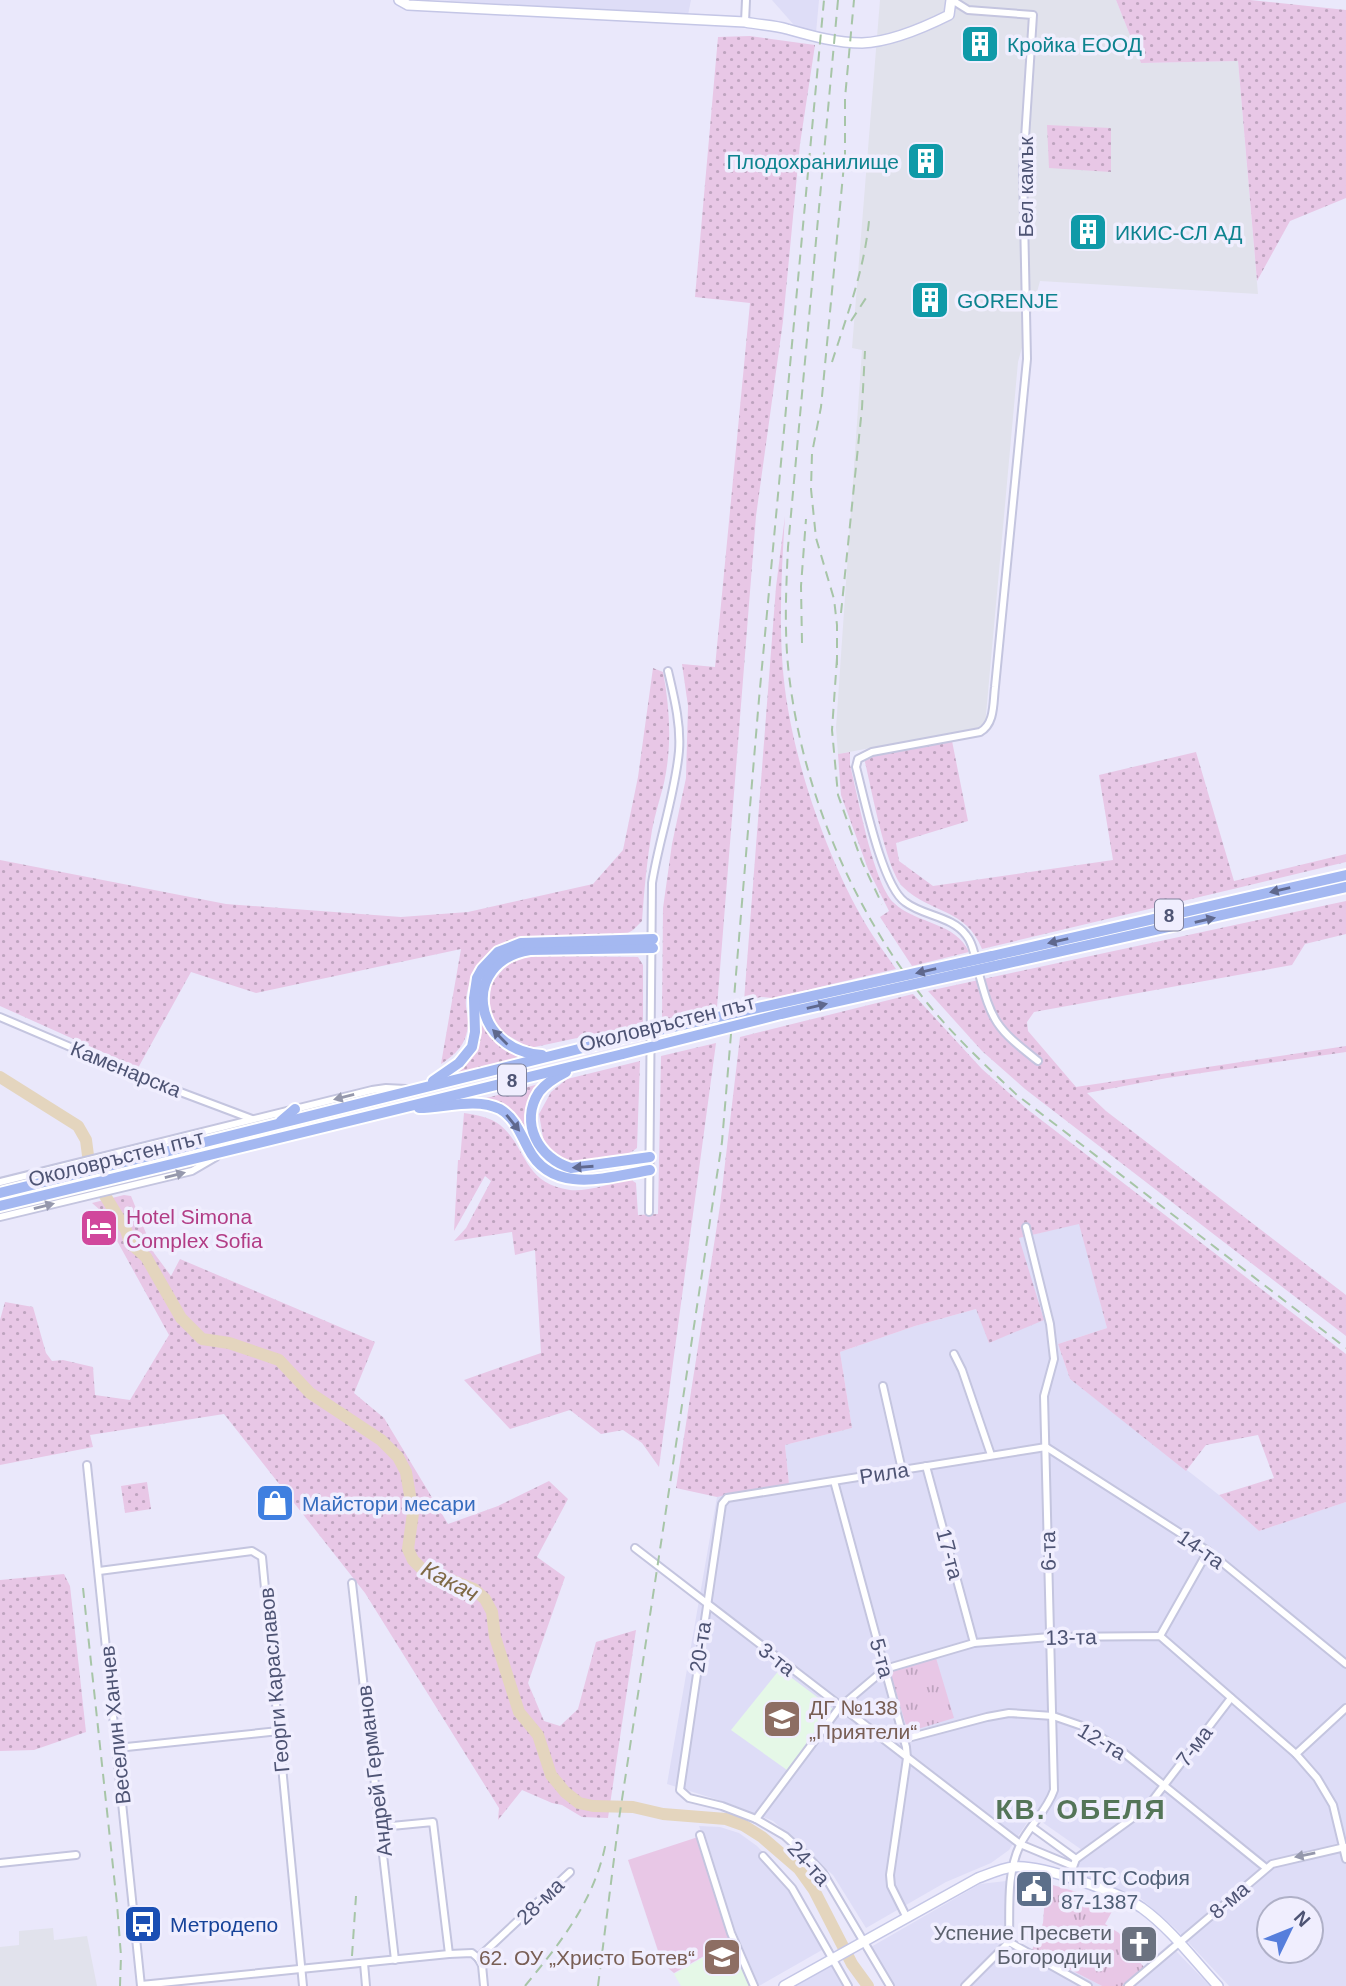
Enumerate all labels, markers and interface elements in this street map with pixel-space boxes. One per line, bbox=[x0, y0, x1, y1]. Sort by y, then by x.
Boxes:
building icon: Кройка ЕООД bbox=[959, 23, 1001, 65]
place label: Кройка ЕООД bbox=[1007, 33, 1142, 56]
street label: Бел камък bbox=[1014, 136, 1037, 237]
building icon: Плодохранилище bbox=[905, 140, 947, 182]
place label: Плодохранилище bbox=[727, 150, 899, 173]
building icon: ИКИС-СЛ АД bbox=[1067, 211, 1109, 253]
place label: ИКИС-СЛ АД bbox=[1115, 221, 1243, 244]
building icon: GORENJE bbox=[909, 279, 951, 321]
place label: GORENJE bbox=[957, 289, 1059, 312]
one-way arrow bbox=[1268, 885, 1290, 896]
road number: 8 bbox=[1155, 900, 1183, 931]
one-way arrow bbox=[1194, 914, 1216, 925]
one-way arrow bbox=[1047, 935, 1069, 946]
one-way arrow bbox=[915, 965, 937, 976]
street label: Околовръстен път bbox=[577, 990, 758, 1056]
one-way arrow bbox=[806, 1001, 828, 1012]
one-way arrow bbox=[491, 1028, 508, 1045]
street label: Каменарска bbox=[68, 1036, 185, 1102]
road number: 8 bbox=[498, 1064, 526, 1096]
one-way arrow bbox=[333, 1092, 355, 1103]
one-way arrow bbox=[505, 1113, 520, 1131]
street label: Околовръстен път bbox=[26, 1125, 207, 1191]
one-way arrow bbox=[571, 1162, 593, 1173]
one-way arrow bbox=[165, 1169, 187, 1180]
one-way arrow bbox=[34, 1200, 56, 1211]
place label: Hotel Simona Complex Sofia bbox=[126, 1205, 263, 1252]
hotel icon: Hotel Simona Complex Sofia bbox=[78, 1207, 120, 1249]
street label: Рила bbox=[858, 1458, 911, 1488]
shop icon: Майстори месари bbox=[254, 1482, 296, 1524]
place label: Майстори месари bbox=[302, 1492, 476, 1515]
street label: 14-та bbox=[1173, 1525, 1229, 1573]
street label: 17-та bbox=[932, 1526, 968, 1582]
street label: 6-та bbox=[1036, 1531, 1060, 1571]
water label: Какач bbox=[417, 1555, 483, 1607]
street label: Георги Караславов bbox=[254, 1586, 294, 1774]
street label: 20-та bbox=[685, 1620, 715, 1674]
street label: 13-та bbox=[1045, 1625, 1097, 1649]
street label: 5-та bbox=[866, 1636, 898, 1680]
street label: 3-та bbox=[754, 1638, 800, 1680]
street label: Веселин Ханчев bbox=[95, 1644, 135, 1806]
street label: Андрей Германов bbox=[352, 1684, 396, 1858]
place label: ДГ №138 „Приятели“ bbox=[809, 1696, 917, 1743]
school or university icon: ДГ №138 „Приятели“ bbox=[761, 1698, 803, 1740]
street label: 12-та bbox=[1074, 1718, 1130, 1764]
street label: 7-ма bbox=[1171, 1721, 1217, 1771]
district label: КВ. ОБЕЛЯ bbox=[995, 1794, 1167, 1825]
street label: 24-та bbox=[783, 1836, 835, 1890]
one-way arrow bbox=[1294, 1850, 1316, 1861]
place label: ПТТС София 87-1387 bbox=[1061, 1866, 1190, 1913]
public building icon: ПТТС София 87-1387 bbox=[1013, 1868, 1055, 1910]
street label: 28-ма bbox=[512, 1873, 569, 1929]
street label: 8-ма bbox=[1205, 1876, 1254, 1923]
north arrow bbox=[1255, 1895, 1325, 1965]
bus stop icon: Метродепо bbox=[122, 1903, 164, 1945]
text: N bbox=[1290, 1907, 1314, 1931]
place label: Метродепо bbox=[170, 1913, 278, 1936]
place label: Успение Пресвети Богородици bbox=[933, 1921, 1112, 1968]
church icon: Успение Пресвети Богородици bbox=[1118, 1923, 1160, 1965]
school or university icon: 62. ОУ „Христо Ботев“ bbox=[701, 1936, 743, 1978]
place label: 62. ОУ „Христо Ботев“ bbox=[479, 1946, 695, 1969]

